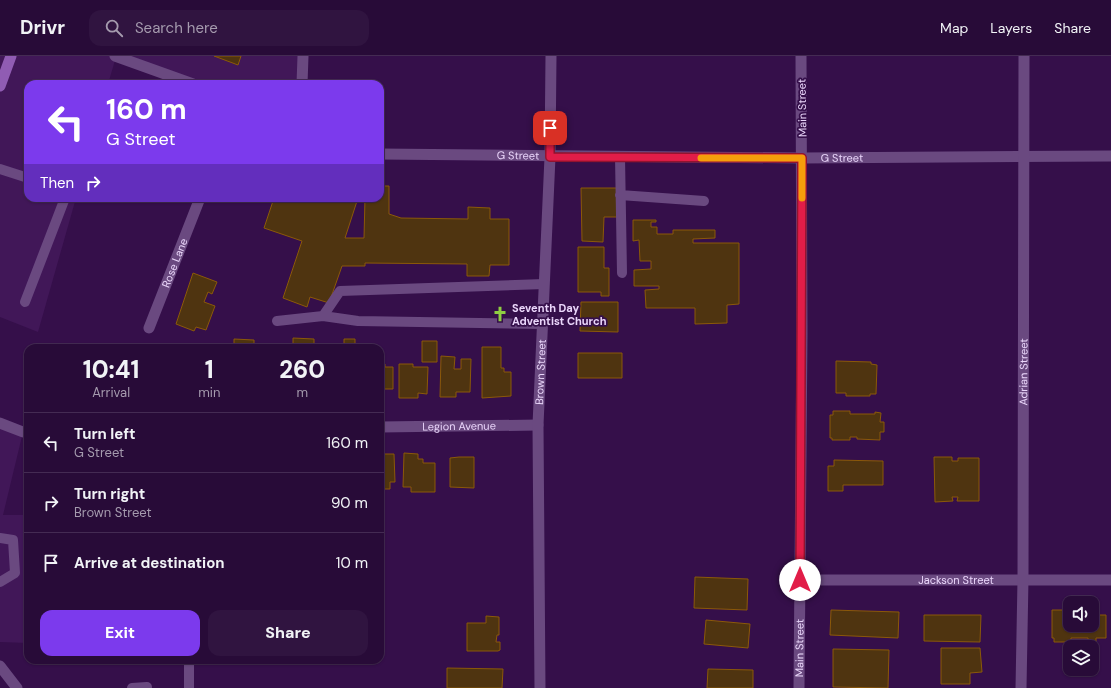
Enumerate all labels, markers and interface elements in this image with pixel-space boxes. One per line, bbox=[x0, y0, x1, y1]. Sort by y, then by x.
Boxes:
search box bbox=[89, 10, 369, 46]
text: Drivr bbox=[20, 15, 65, 40]
icon: search bbox=[103, 17, 125, 39]
text: Search here bbox=[135, 18, 218, 38]
text: Map bbox=[940, 19, 968, 37]
text: Layers bbox=[990, 19, 1032, 37]
text: Share bbox=[1054, 19, 1091, 37]
street label: Main Street bbox=[794, 79, 810, 137]
text: 160 m bbox=[106, 91, 187, 128]
icon: left bbox=[40, 96, 92, 148]
pin bbox=[533, 111, 567, 145]
icon: arrive bbox=[539, 117, 561, 139]
text: G Street bbox=[106, 127, 175, 151]
street label: G Street bbox=[497, 148, 539, 163]
street label: G Street bbox=[821, 151, 863, 165]
icon: right bbox=[82, 172, 104, 194]
text: Then bbox=[40, 173, 74, 193]
street label: Rose Lane bbox=[159, 236, 191, 290]
place label: Seventh Day Adventist Church bbox=[512, 301, 607, 328]
church icon: Seventh Day Adventist Church bbox=[491, 305, 509, 323]
street label: Adrian Street bbox=[1016, 338, 1030, 406]
street label: Brown Street bbox=[532, 339, 549, 405]
text: 10:41 bbox=[83, 354, 139, 385]
text: 1 bbox=[205, 354, 214, 385]
text: 260 bbox=[279, 354, 325, 385]
text: Arrival bbox=[92, 384, 130, 401]
text: min bbox=[198, 384, 220, 401]
text: m bbox=[296, 384, 308, 401]
street label: Legion Avenue bbox=[422, 419, 496, 433]
text: Turn left bbox=[74, 424, 135, 444]
icon: left bbox=[40, 432, 62, 454]
text: 160 m bbox=[326, 433, 368, 453]
text: G Street bbox=[74, 444, 124, 461]
text: Turn right bbox=[74, 484, 145, 504]
icon: right bbox=[40, 492, 62, 514]
text: 90 m bbox=[331, 493, 368, 513]
text: Brown Street bbox=[74, 504, 152, 521]
icon: arrive bbox=[40, 552, 62, 574]
text: Arrive at destination bbox=[74, 553, 225, 573]
text: 10 m bbox=[336, 553, 368, 573]
position arrow bbox=[779, 559, 821, 601]
street label: Jackson Street bbox=[918, 573, 994, 587]
map controls bbox=[1063, 596, 1099, 676]
button: sound bbox=[1063, 596, 1099, 632]
button: Exit bbox=[40, 610, 200, 656]
button: Share bbox=[208, 610, 368, 656]
street label: Main Street bbox=[792, 619, 807, 677]
button: layers bbox=[1063, 640, 1099, 676]

